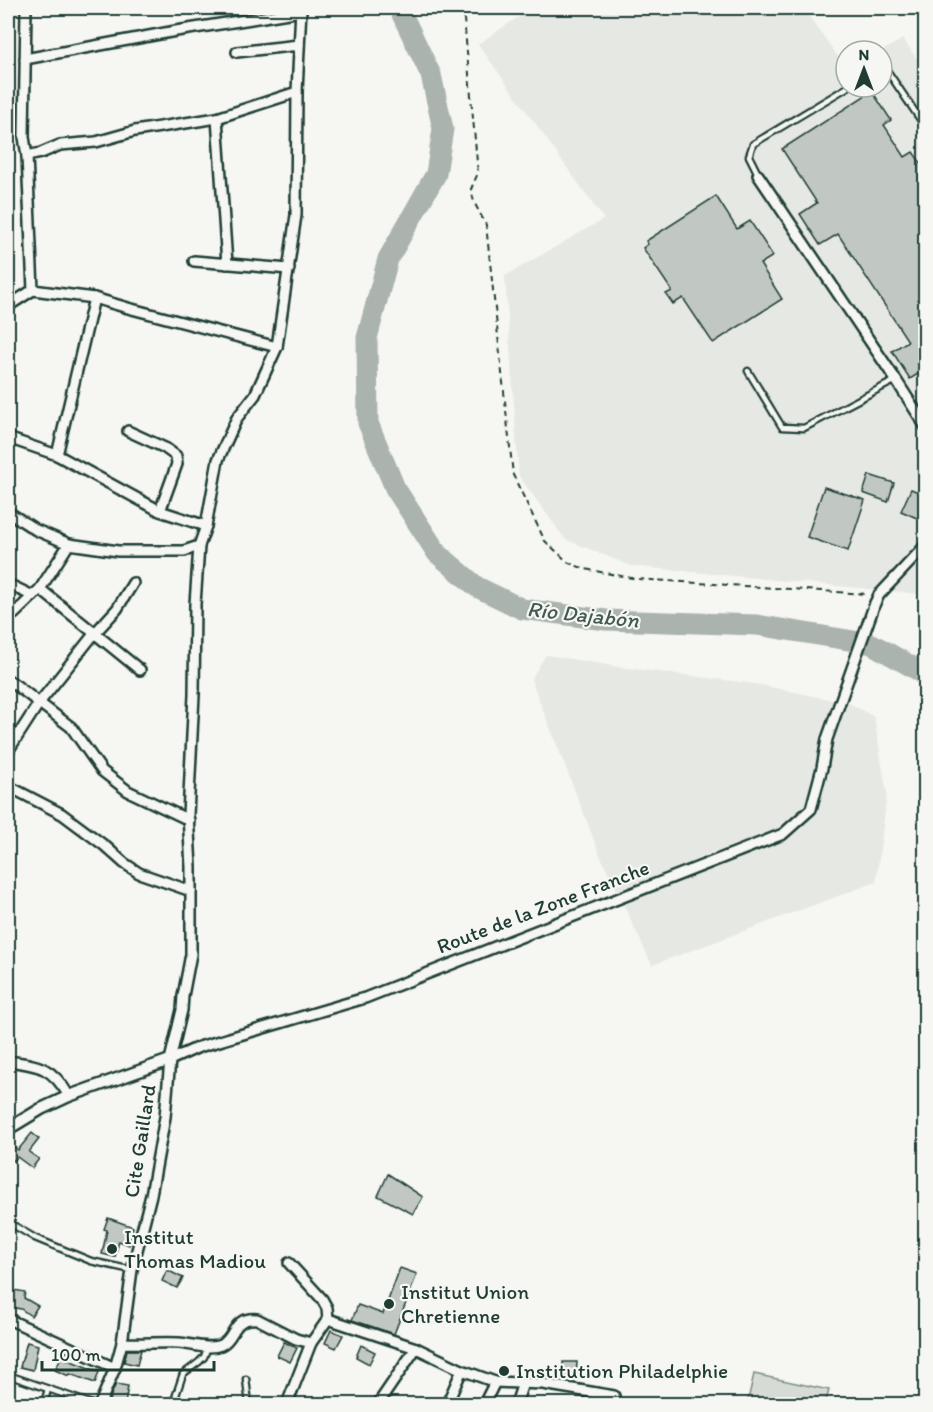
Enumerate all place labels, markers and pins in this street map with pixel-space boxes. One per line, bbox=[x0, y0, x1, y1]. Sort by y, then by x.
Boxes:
place label: Institut Thomas Madiou bbox=[124, 1224, 266, 1273]
marker: Institut Thomas Madiou bbox=[105, 1242, 119, 1256]
place label: Institut Union Chretienne bbox=[401, 1279, 529, 1328]
marker: Institut Union Chretienne bbox=[382, 1297, 396, 1311]
place label: Institution Philadelphie bbox=[516, 1358, 728, 1383]
marker: Institution Philadelphie bbox=[497, 1364, 511, 1378]

